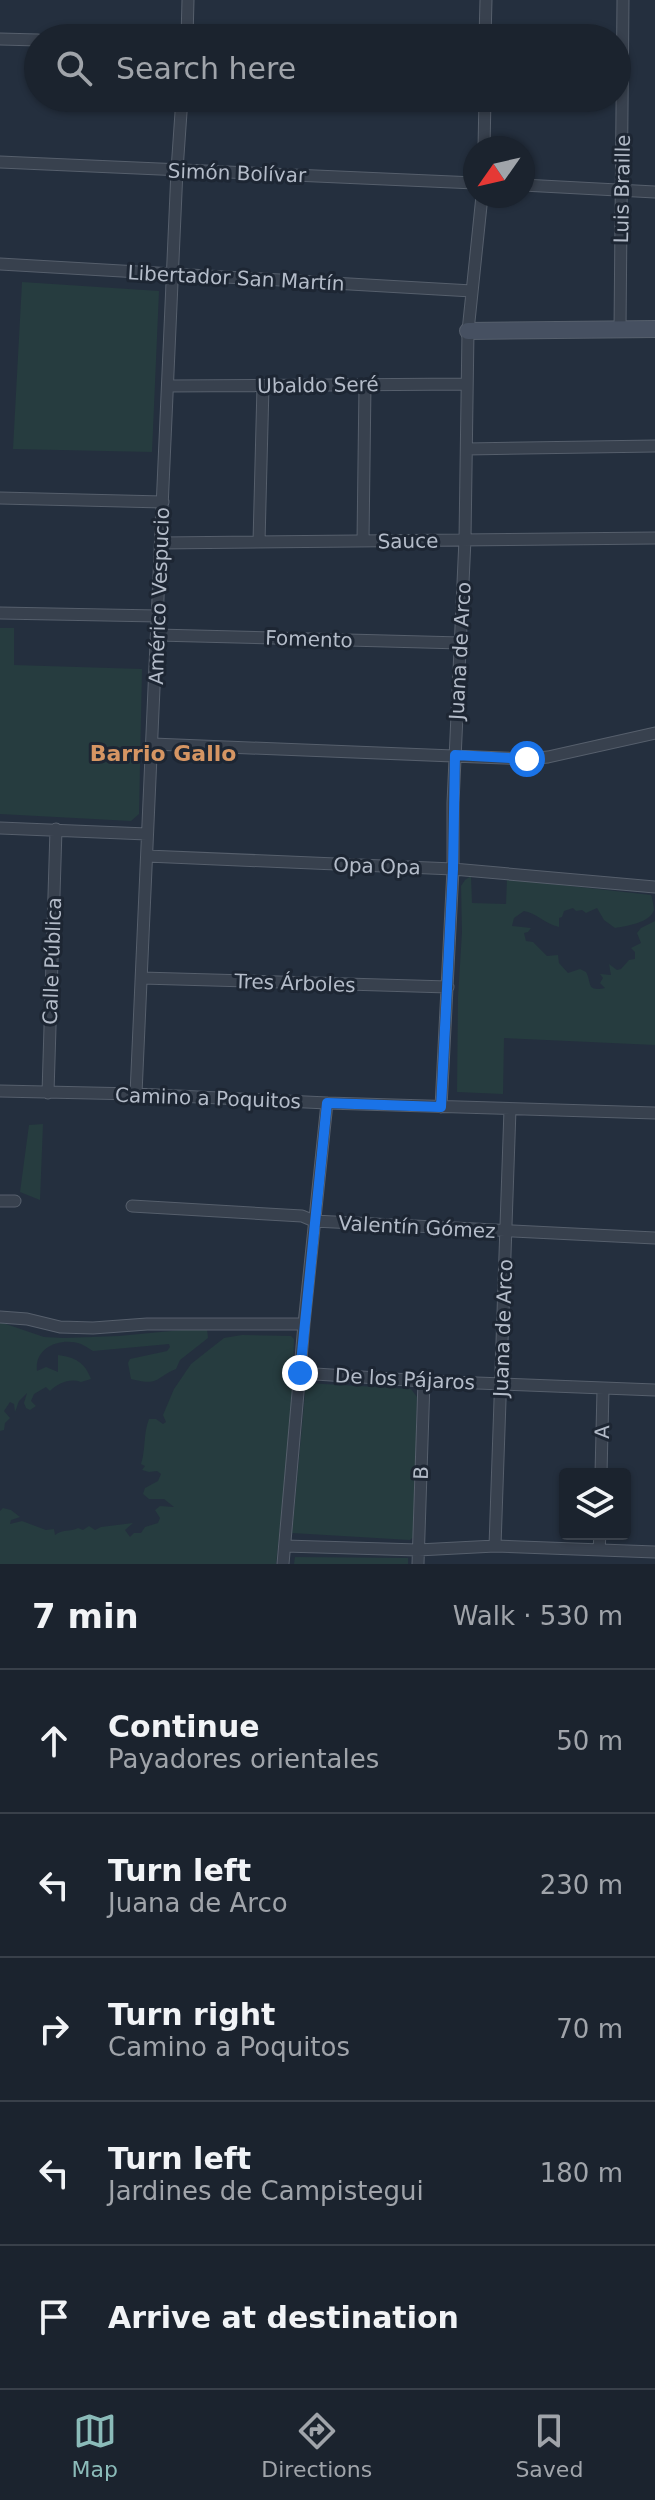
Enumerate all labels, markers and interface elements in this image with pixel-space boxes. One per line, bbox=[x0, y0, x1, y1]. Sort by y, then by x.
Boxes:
search box bbox=[24, 24, 631, 112]
icon: search bbox=[52, 46, 96, 90]
text: Search here bbox=[116, 51, 296, 86]
street label: Luis Braille bbox=[609, 134, 635, 244]
north arrow bbox=[463, 136, 535, 208]
street label: Simón Bolívar bbox=[167, 159, 307, 187]
street label: Libertador San Martín bbox=[127, 260, 345, 296]
street label: Ubaldo Seré bbox=[257, 372, 379, 398]
street label: Américo Vespucio bbox=[144, 507, 174, 685]
street label: Sauce bbox=[377, 528, 439, 554]
street label: Juana de Arco bbox=[444, 581, 476, 723]
street label: Fomento bbox=[265, 625, 353, 653]
district label: Barrio Gallo bbox=[90, 741, 236, 766]
route start bbox=[509, 741, 545, 777]
street label: Opa Opa bbox=[333, 852, 421, 880]
street label: Calle Pública bbox=[38, 897, 66, 1025]
street label: Tres Árboles bbox=[233, 969, 356, 997]
street label: Camino a Poquitos bbox=[115, 1083, 301, 1113]
street label: Valentín Gómez bbox=[338, 1211, 496, 1243]
street label: Juana de Arco bbox=[489, 1259, 517, 1399]
route end bbox=[282, 1355, 318, 1391]
street label: De los Pájaros bbox=[334, 1363, 476, 1395]
street label: A bbox=[590, 1425, 614, 1439]
street label: B bbox=[409, 1466, 433, 1480]
map controls bbox=[559, 1468, 631, 1540]
button: layers bbox=[559, 1468, 631, 1540]
text: 7 min bbox=[32, 1596, 139, 1636]
text: Walk · 530 m bbox=[453, 1601, 623, 1631]
text: Continue bbox=[108, 1709, 260, 1744]
icon: ahead bbox=[32, 1719, 76, 1763]
text: 50 m bbox=[556, 1726, 623, 1756]
text: Payadores orientales bbox=[108, 1744, 379, 1774]
text: Turn left bbox=[108, 1853, 251, 1888]
icon: left bbox=[32, 1863, 76, 1907]
text: 230 m bbox=[540, 1870, 623, 1900]
text: Juana de Arco bbox=[108, 1888, 288, 1918]
text: Turn right bbox=[108, 1997, 275, 2032]
icon: right bbox=[32, 2007, 76, 2051]
text: 70 m bbox=[556, 2014, 623, 2044]
text: Camino a Poquitos bbox=[108, 2032, 350, 2062]
text: Turn left bbox=[108, 2141, 251, 2176]
icon: left bbox=[32, 2151, 76, 2195]
text: 180 m bbox=[540, 2158, 623, 2188]
text: Jardines de Campistegui bbox=[108, 2176, 424, 2206]
icon: arrive bbox=[32, 2295, 76, 2339]
text: Arrive at destination bbox=[108, 2300, 459, 2335]
tab: Map bbox=[72, 2409, 118, 2482]
tab: Directions bbox=[261, 2409, 372, 2482]
tab: Saved bbox=[515, 2409, 583, 2482]

